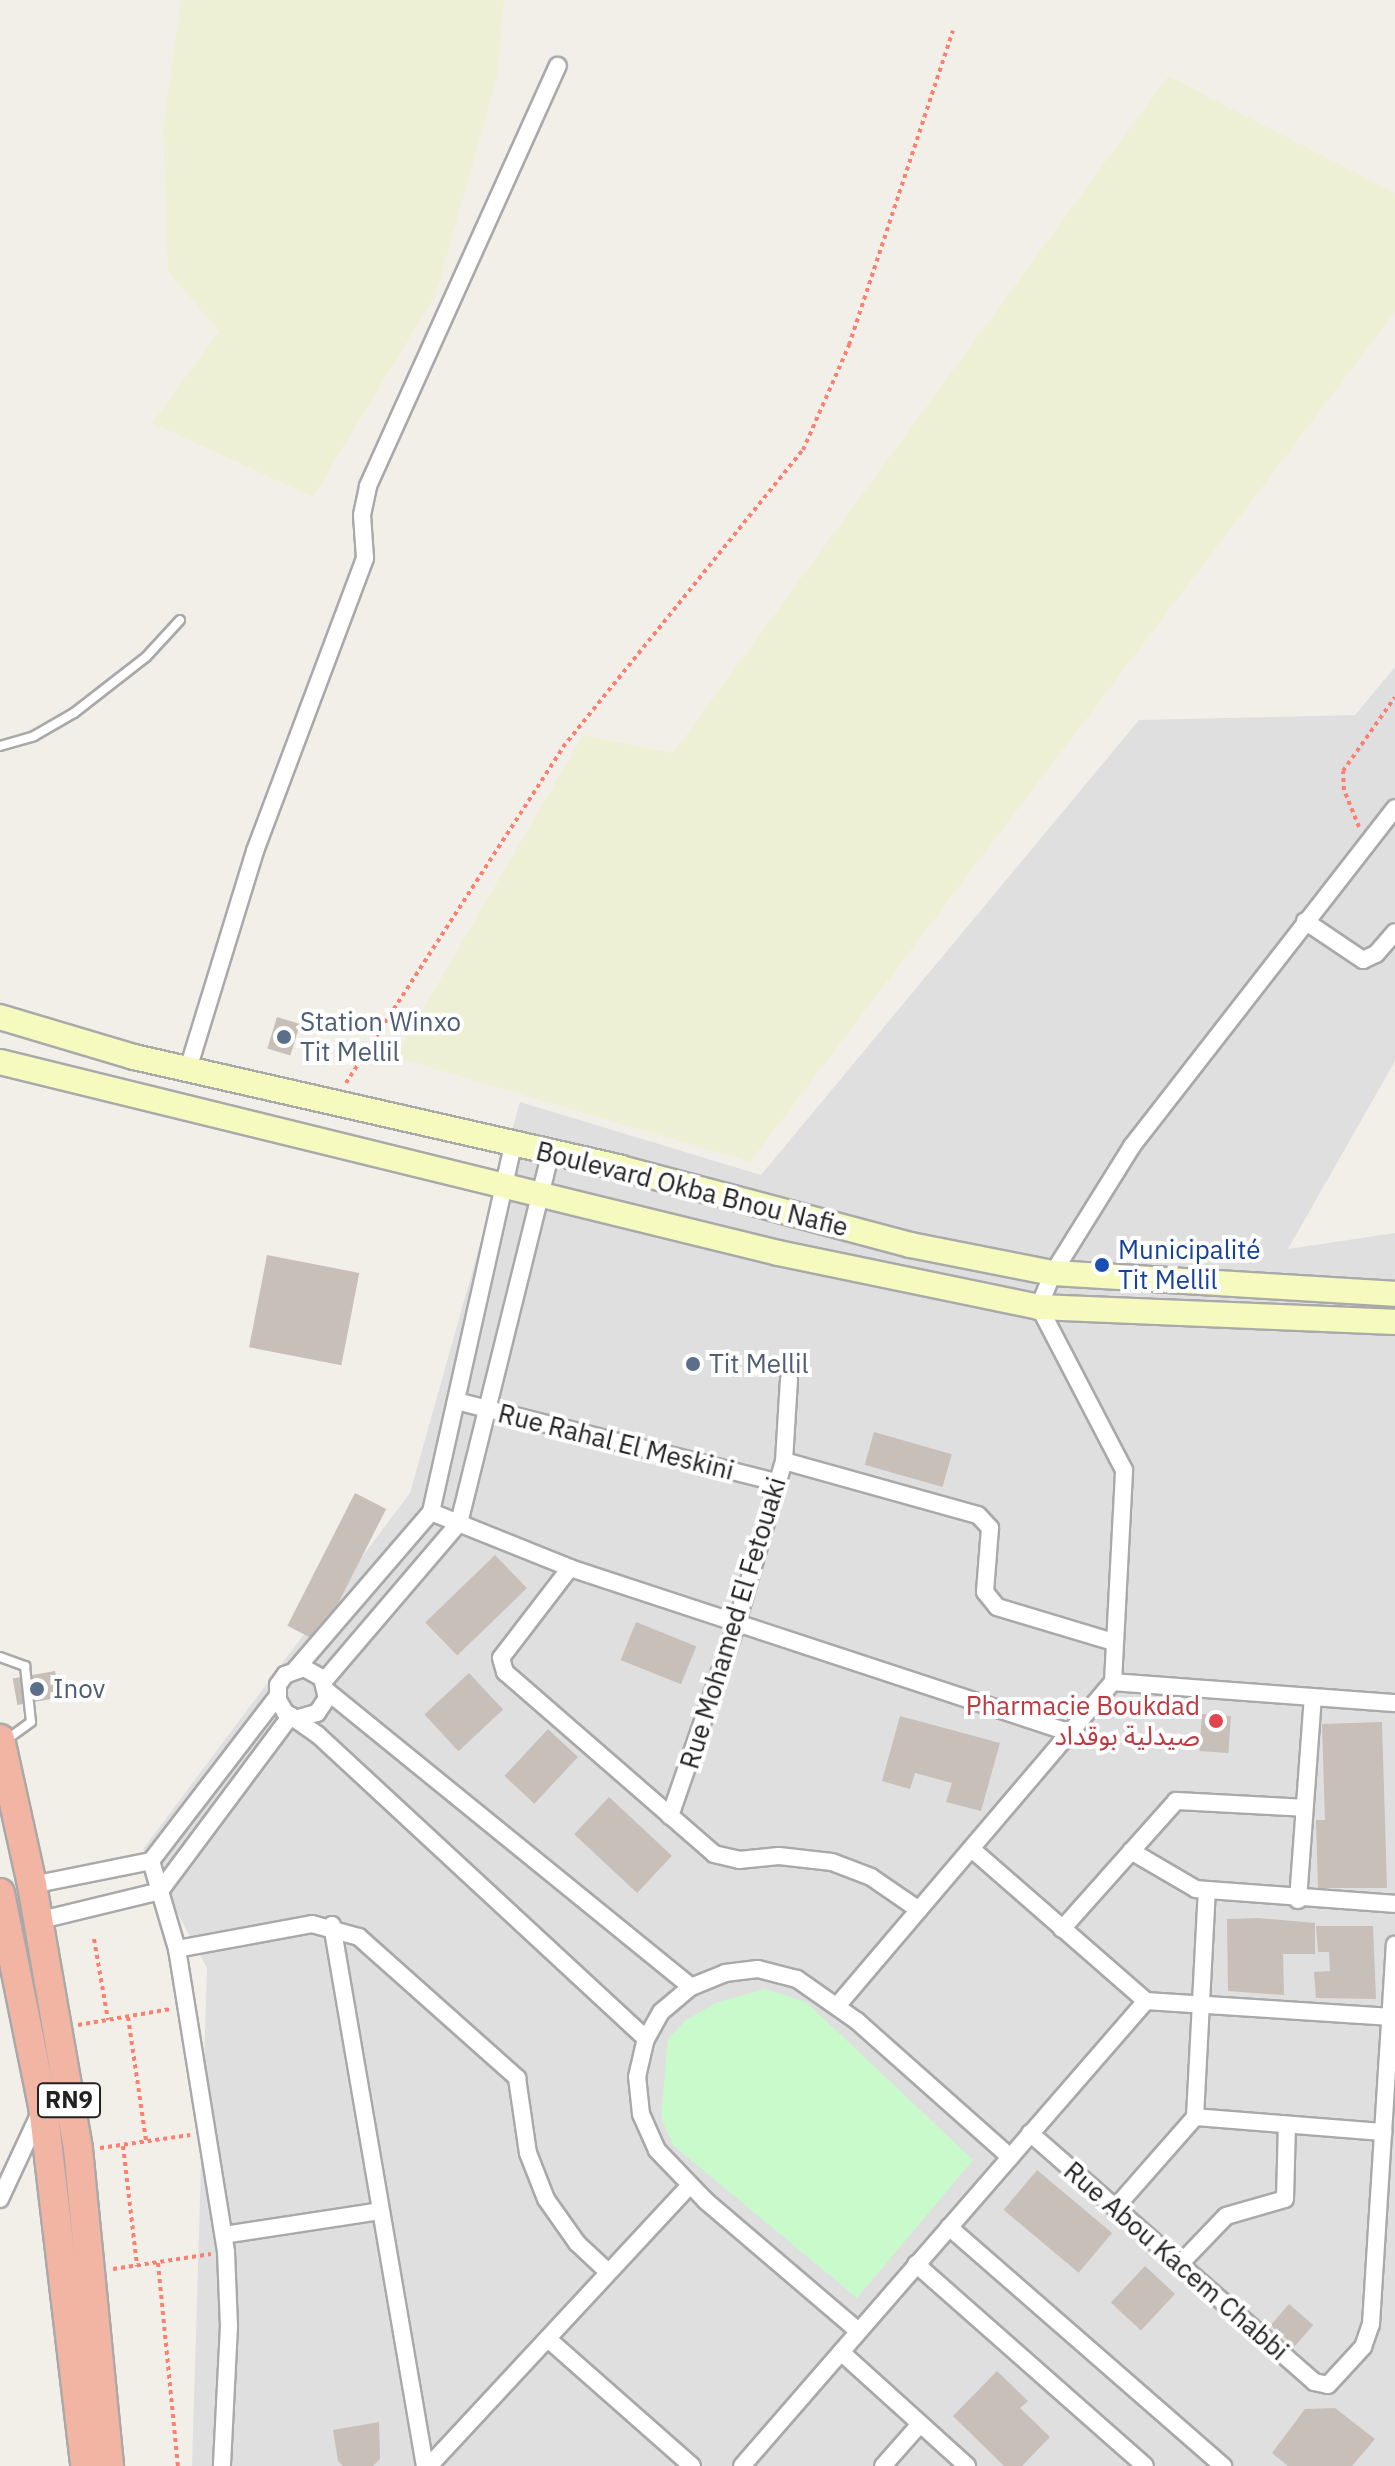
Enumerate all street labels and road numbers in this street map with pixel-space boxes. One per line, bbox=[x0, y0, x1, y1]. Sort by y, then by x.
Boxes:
street label: Boulevard Okba Bnou Nafie bbox=[533, 1135, 851, 1243]
street label: Rue Rahal El Meskini bbox=[495, 1398, 737, 1486]
street label: Rue Mohamed El Fetouaki bbox=[674, 1473, 792, 1773]
road number: RN9 bbox=[37, 2080, 101, 2120]
street label: Rue Abou Kacem Chabbi bbox=[1058, 2155, 1294, 2367]

